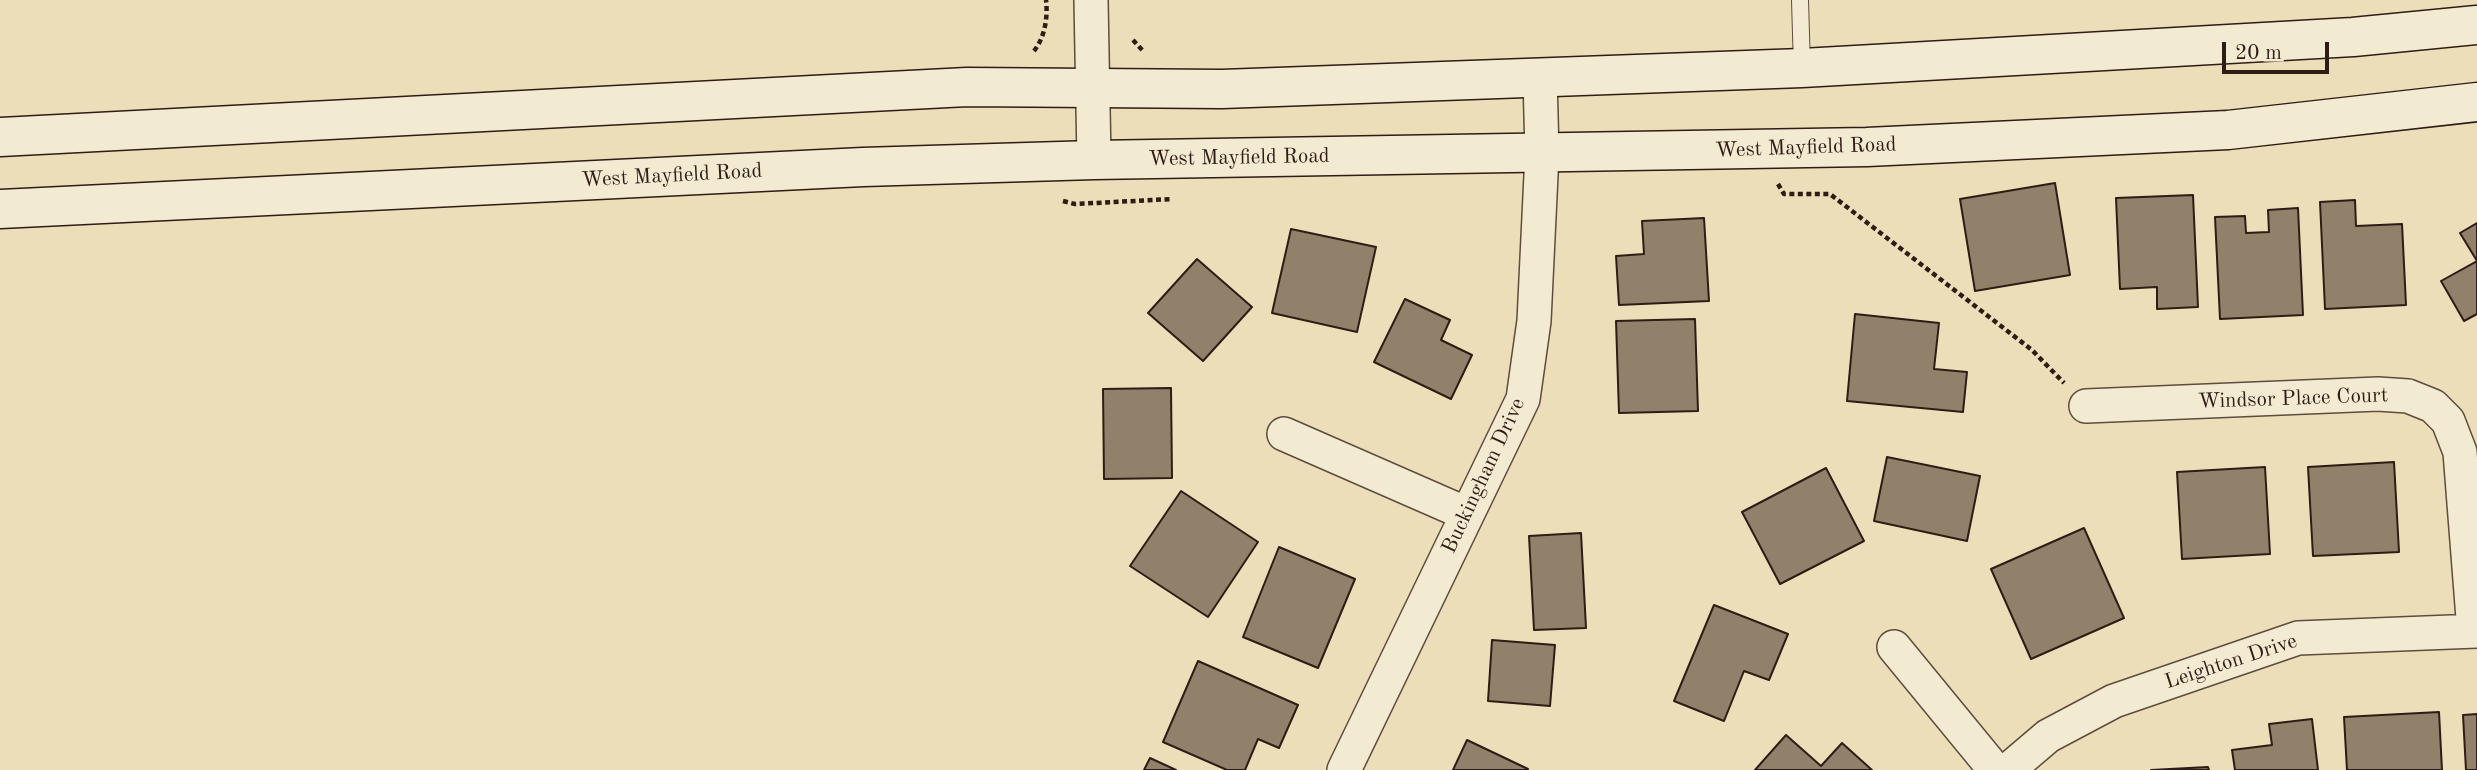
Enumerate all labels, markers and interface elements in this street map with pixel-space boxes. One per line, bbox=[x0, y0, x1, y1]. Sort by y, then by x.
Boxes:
scale bar bbox=[2225, 28, 2332, 72]
text: 20 m bbox=[2235, 43, 2282, 64]
street label: West Mayfield Road bbox=[1715, 132, 1897, 164]
street label: West Mayfield Road bbox=[1148, 144, 1330, 172]
street label: West Mayfield Road bbox=[581, 159, 763, 193]
street label: Windsor Place Court bbox=[2198, 383, 2388, 415]
street label: Buckingham Drive bbox=[1437, 394, 1531, 558]
street label: Leighton Drive bbox=[2162, 629, 2300, 695]

